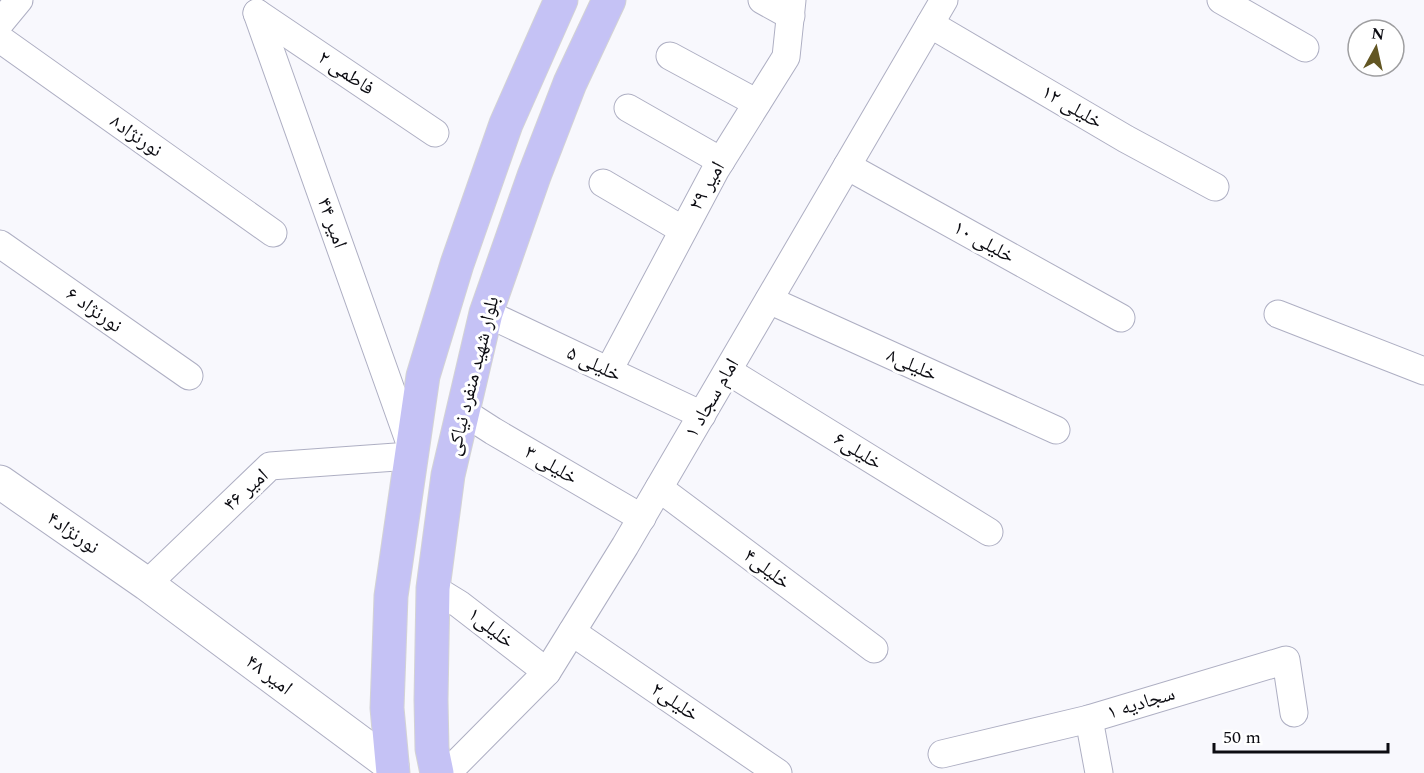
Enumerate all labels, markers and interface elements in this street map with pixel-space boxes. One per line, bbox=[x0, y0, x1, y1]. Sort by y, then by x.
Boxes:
north arrow bbox=[1346, 18, 1406, 78]
text: N bbox=[1370, 21, 1386, 47]
street label: فاطمی ۲ bbox=[312, 43, 380, 103]
street label: خلیلی ۱۲ bbox=[1036, 77, 1109, 137]
street label: نورنژاد۸ bbox=[104, 107, 168, 165]
street label: امیر ۲۹ bbox=[681, 156, 733, 216]
street label: امیر ۴۴ bbox=[309, 193, 355, 253]
street label: خلیلی ۱۰ bbox=[948, 213, 1021, 271]
street label: نورنژاد ۶ bbox=[60, 280, 128, 340]
street label: بلوار شهید منفرد نیاکی bbox=[439, 293, 507, 459]
street label: خلیلی ۵ bbox=[562, 338, 627, 390]
street label: خلیلی۸ bbox=[882, 341, 942, 389]
street label: امام سجاد ۱ bbox=[677, 353, 747, 443]
street label: خلیلی۶ bbox=[828, 424, 888, 478]
street label: خلیلی ۳ bbox=[519, 438, 584, 492]
street label: امیر ۴۶ bbox=[217, 461, 275, 519]
street label: نورنژاد۴ bbox=[41, 504, 105, 562]
street label: خلیلی۴ bbox=[737, 541, 797, 597]
street label: خلیلی۱ bbox=[461, 600, 521, 656]
street label: امیر ۴۸ bbox=[239, 647, 299, 703]
street label: خلیلی۲ bbox=[645, 675, 705, 729]
street label: سجادیه ۱ bbox=[1103, 678, 1179, 728]
scale bar bbox=[1214, 716, 1388, 754]
text: 50 m bbox=[1223, 724, 1261, 751]

